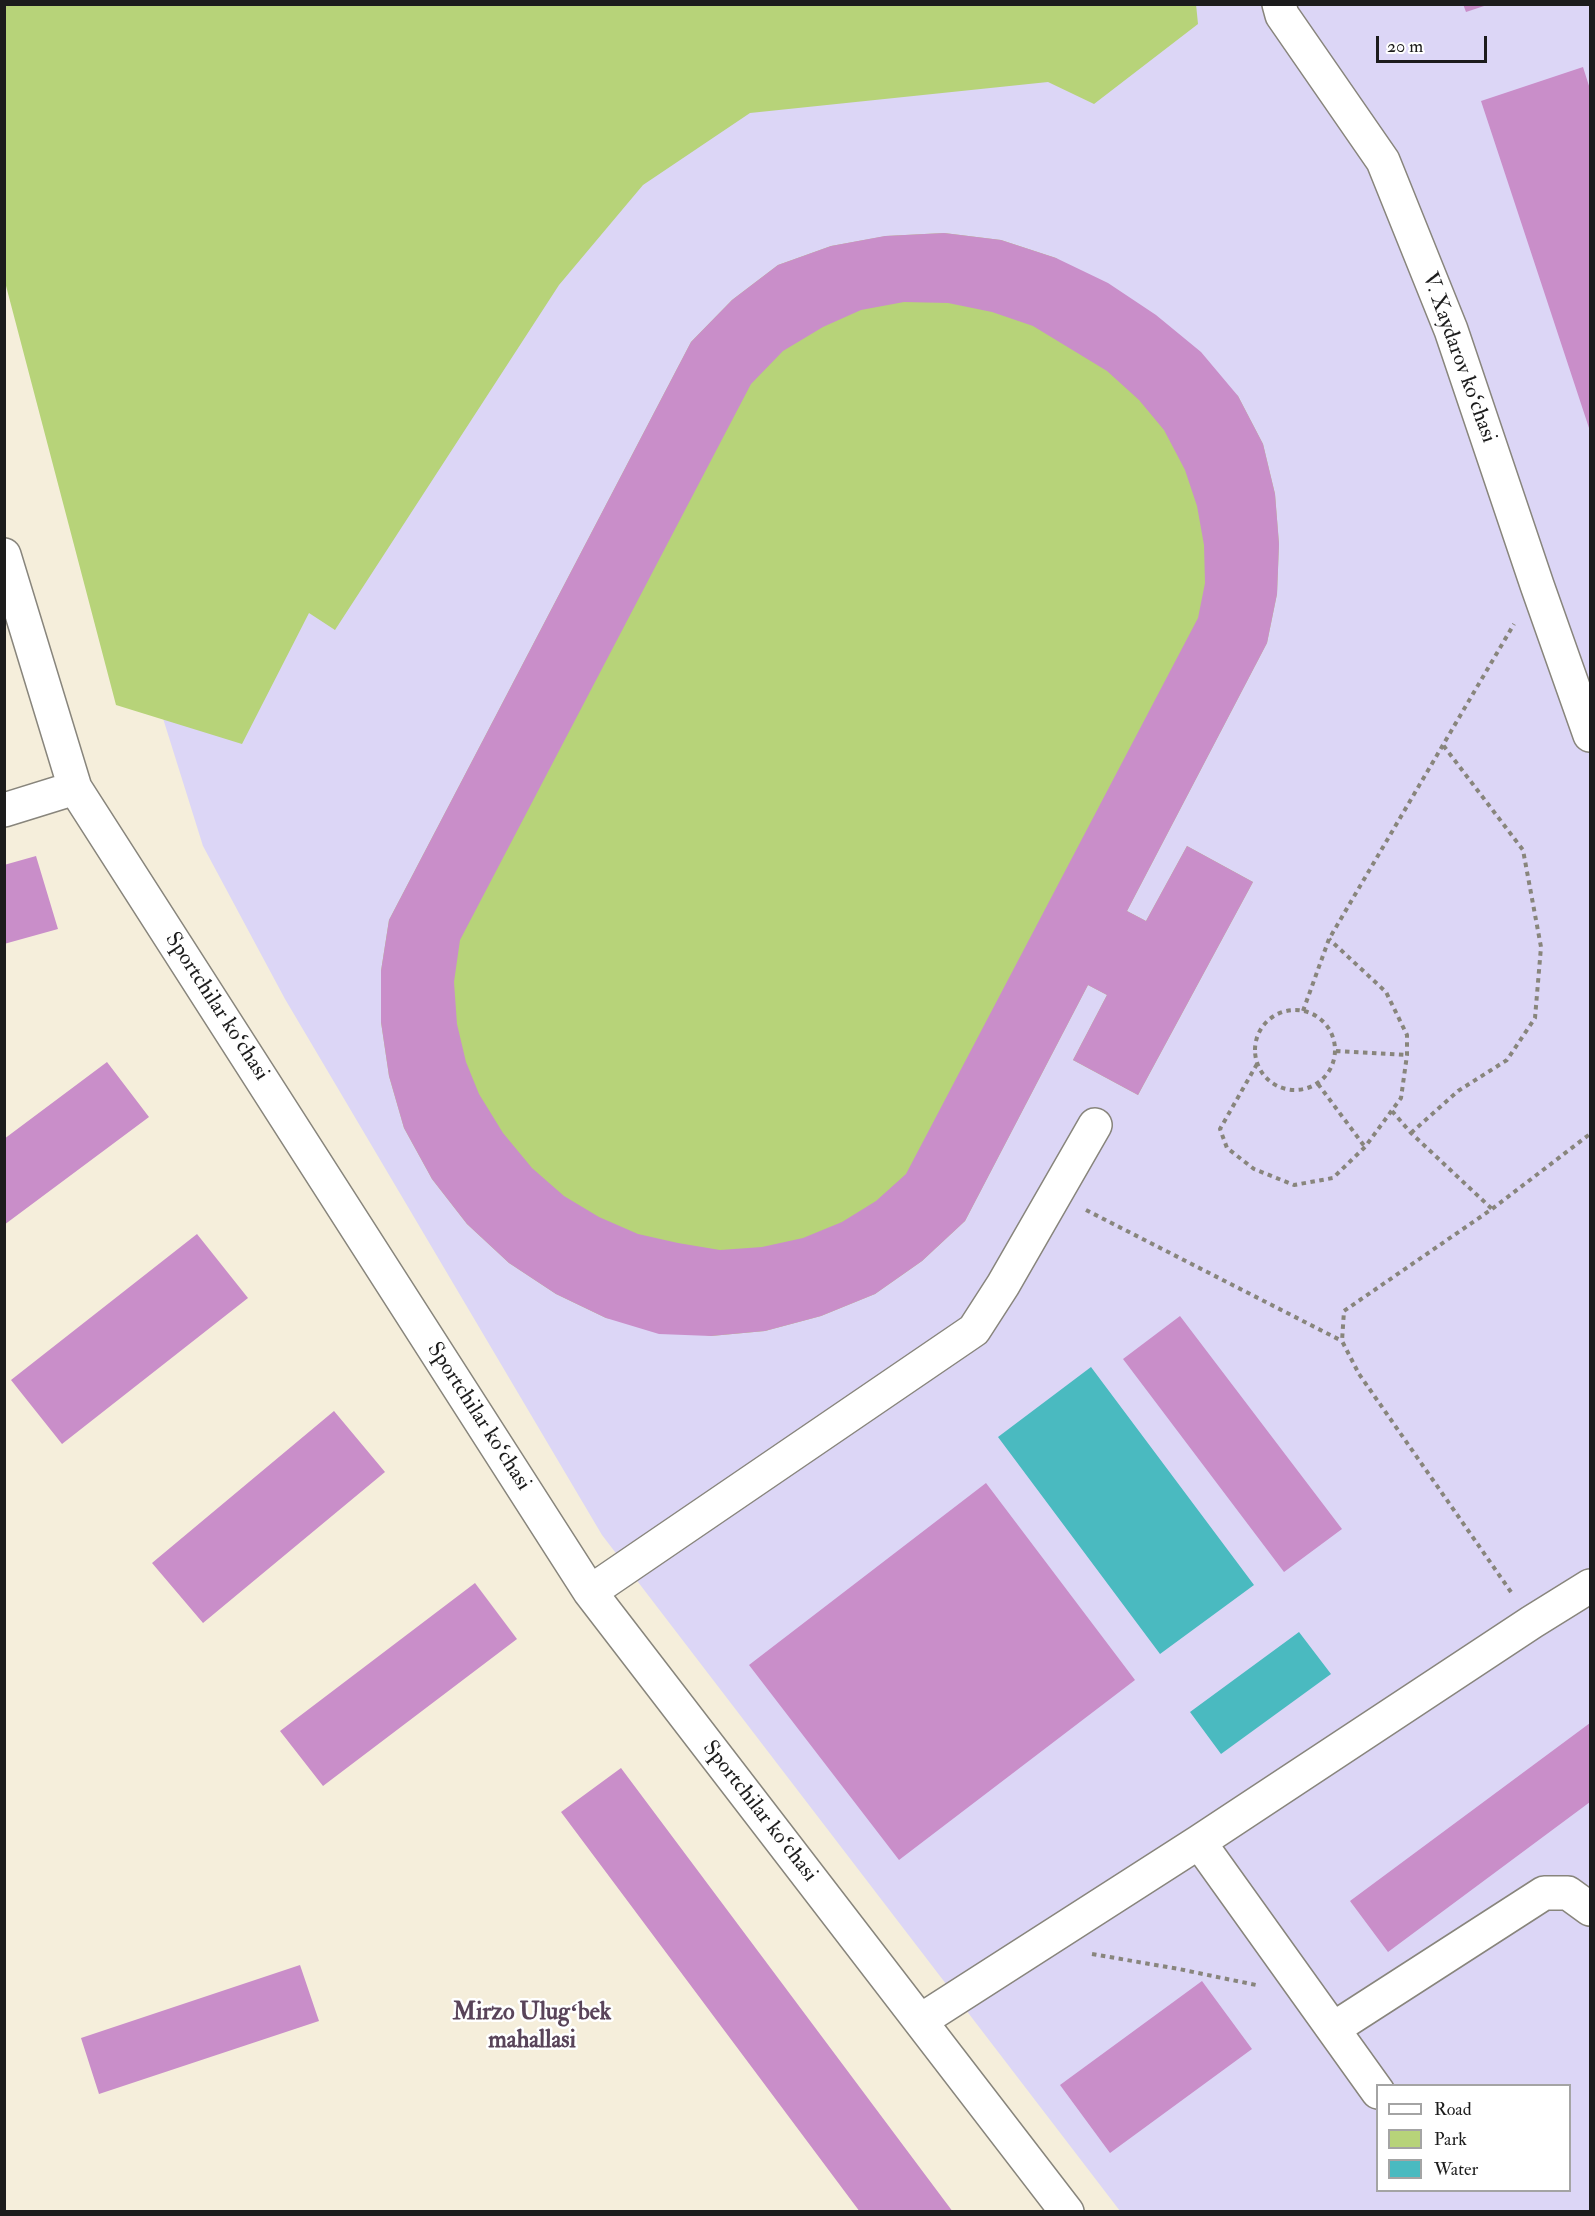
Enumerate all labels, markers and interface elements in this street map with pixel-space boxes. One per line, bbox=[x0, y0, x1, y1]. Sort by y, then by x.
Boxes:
scale bar bbox=[1379, 24, 1490, 62]
text: 20 m bbox=[1387, 35, 1423, 58]
street label: V. Xaydarov ko‘chasi bbox=[1415, 269, 1501, 447]
street label: Sportchilar ko‘chasi bbox=[158, 928, 274, 1086]
street label: Sportchilar ko‘chasi bbox=[420, 1338, 536, 1496]
street label: Sportchilar ko‘chasi bbox=[696, 1736, 822, 1888]
district label: Mirzo Ulugʻbek mahallasi bbox=[453, 2000, 611, 2056]
legend bbox=[1376, 2084, 1571, 2192]
text: Road bbox=[1434, 2098, 1472, 2121]
text: Park bbox=[1434, 2128, 1467, 2151]
text: Water bbox=[1434, 2158, 1478, 2181]

